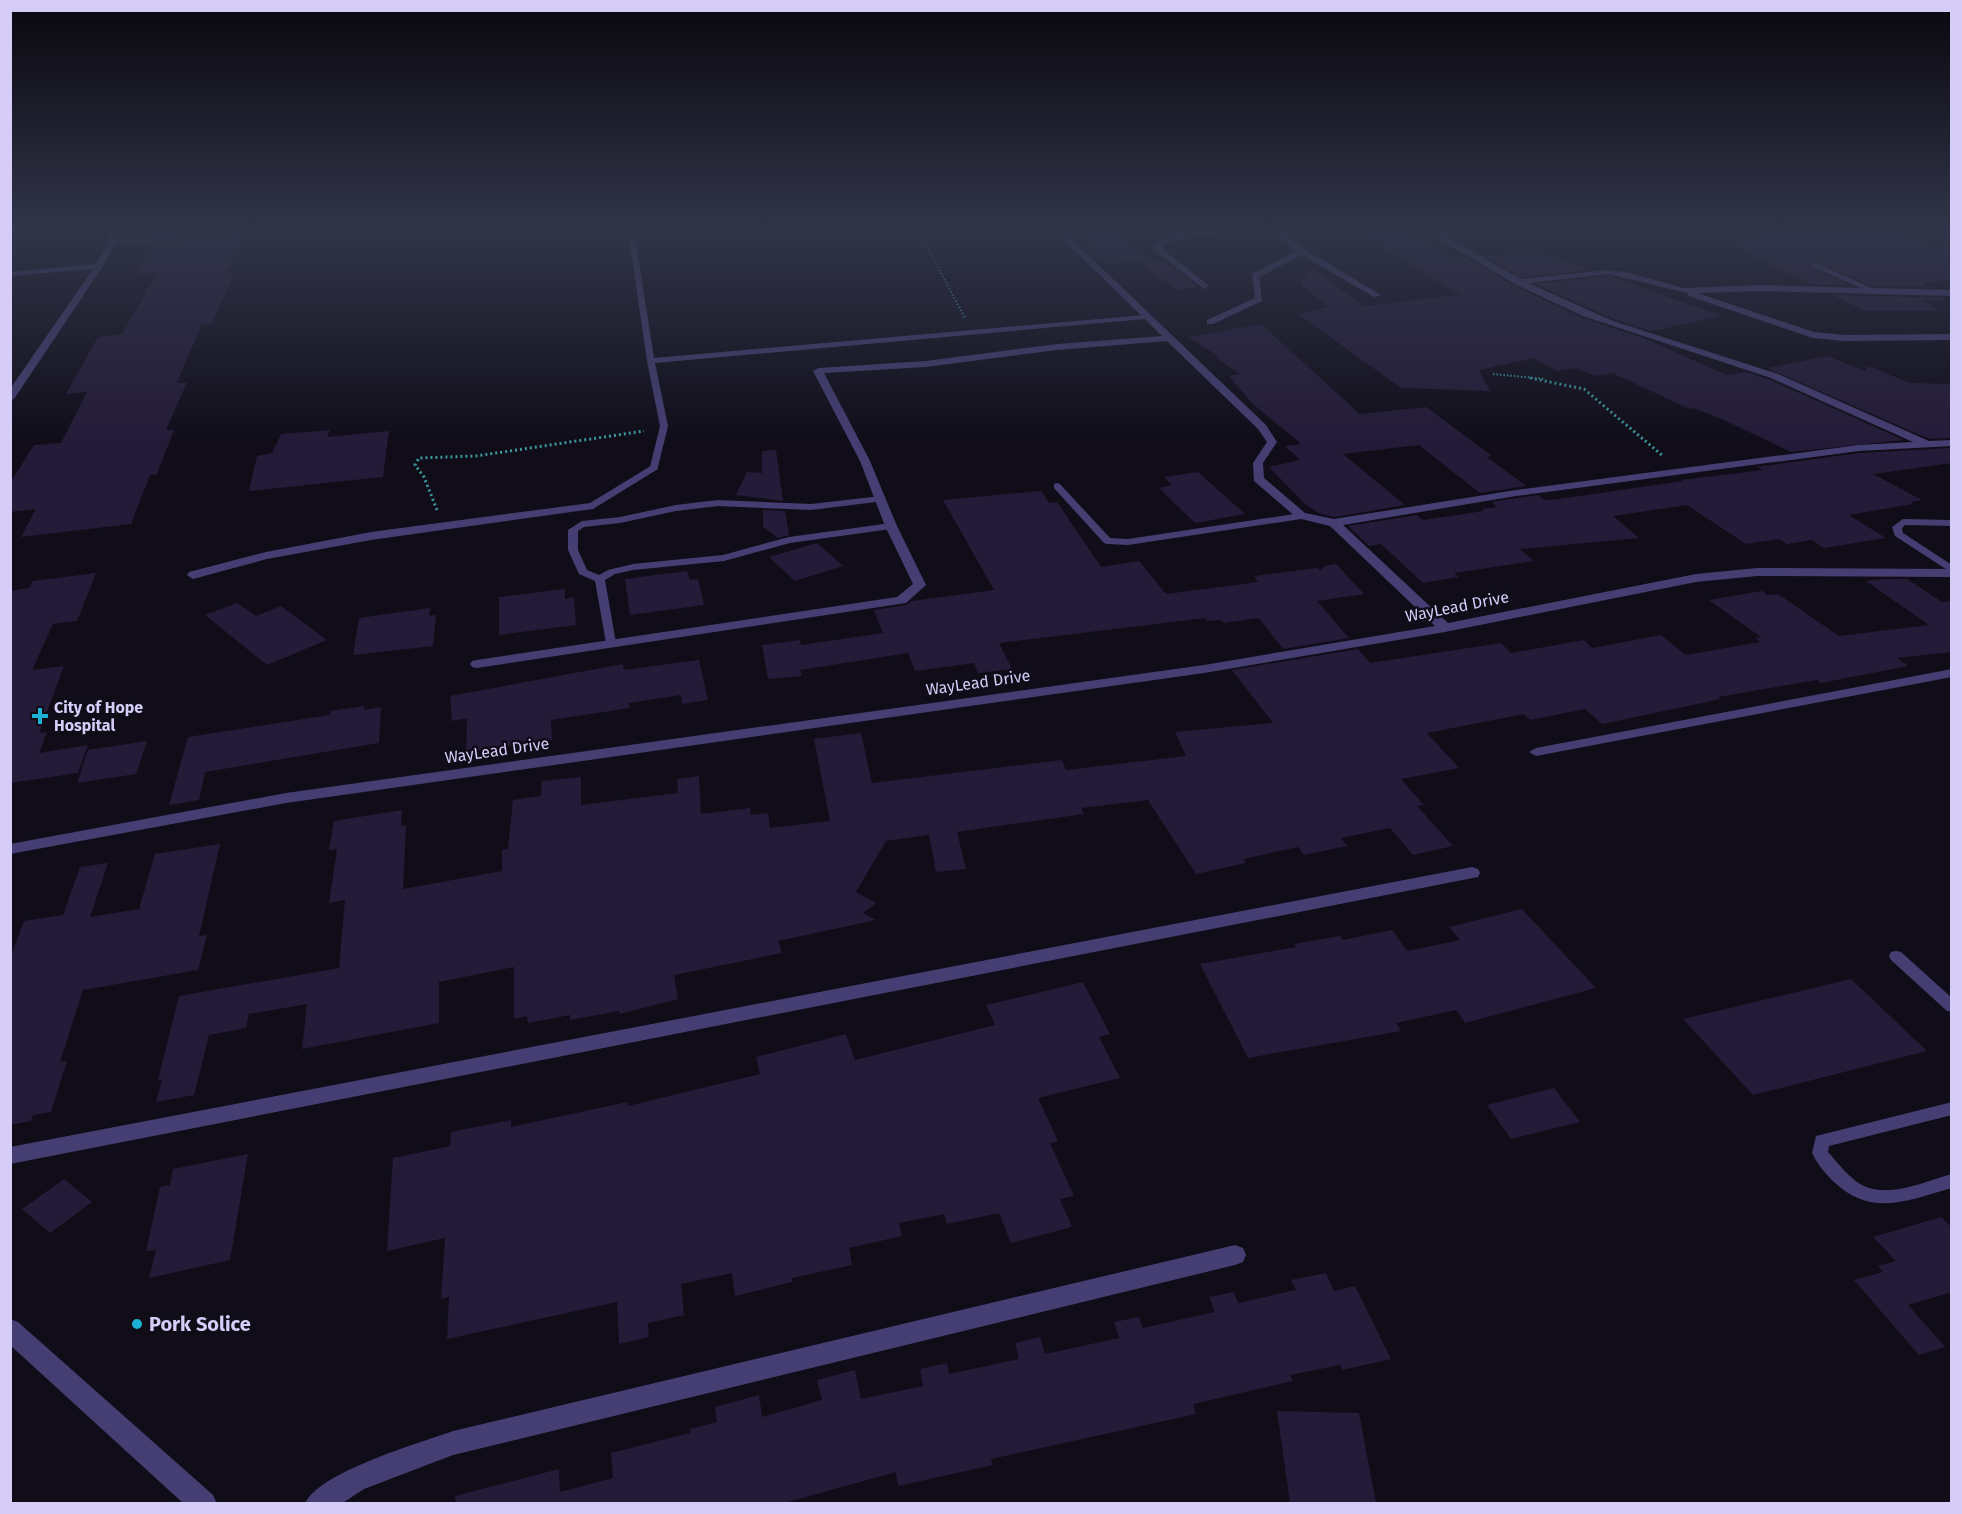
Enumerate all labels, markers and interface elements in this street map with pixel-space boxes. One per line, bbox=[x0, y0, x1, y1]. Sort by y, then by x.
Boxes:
street label: WayLead Drive bbox=[1404, 587, 1511, 626]
street label: WayLead Drive bbox=[925, 666, 1031, 699]
place label: City of Hope Hospital bbox=[54, 698, 143, 735]
marker: City of Hope Hospital bbox=[31, 707, 49, 725]
street label: WayLead Drive bbox=[444, 734, 550, 767]
place label: Pork Solice bbox=[149, 1312, 251, 1336]
marker: Pork Solice bbox=[130, 1317, 144, 1331]

